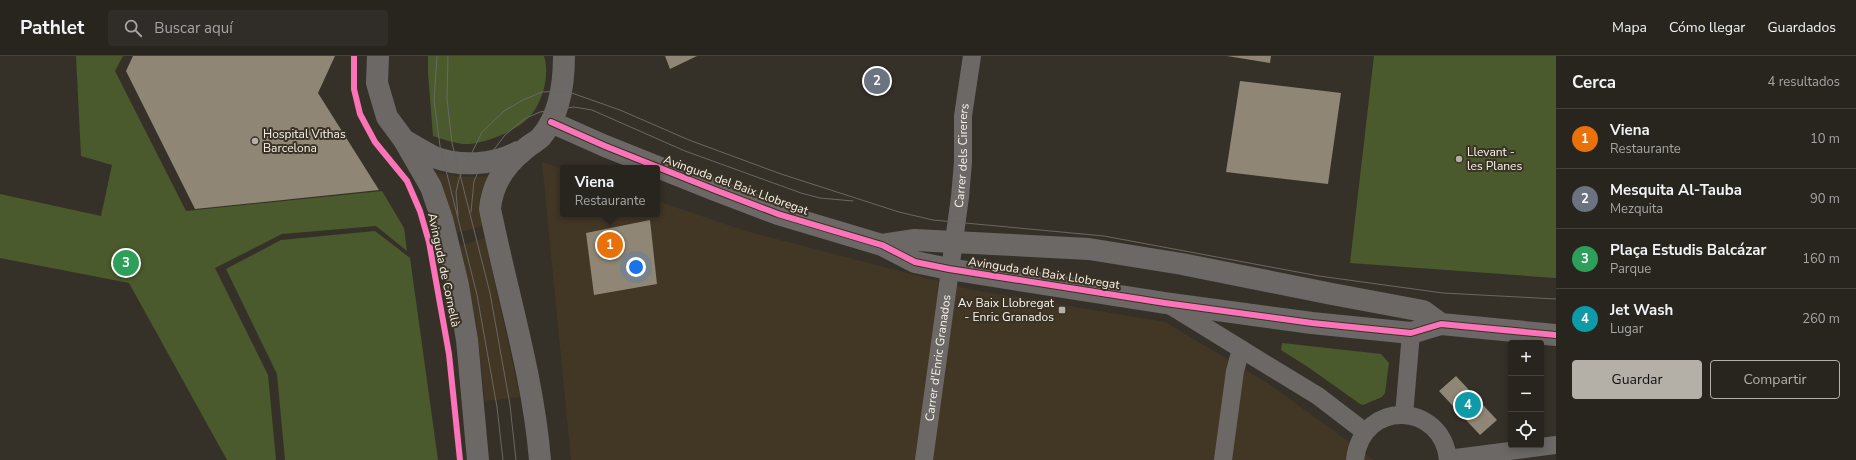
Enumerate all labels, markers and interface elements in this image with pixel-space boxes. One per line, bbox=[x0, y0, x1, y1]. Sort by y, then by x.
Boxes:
search box bbox=[108, 10, 388, 46]
text: Pathlet bbox=[20, 15, 84, 41]
icon: search bbox=[122, 17, 144, 39]
text: Buscar aquí bbox=[154, 18, 233, 38]
text: Mapa bbox=[1612, 18, 1647, 37]
text: Cómo llegar bbox=[1669, 18, 1745, 37]
text: Guardados bbox=[1767, 18, 1836, 37]
pin: 2 bbox=[864, 66, 890, 96]
text: Cerca bbox=[1572, 71, 1616, 94]
text: 4 resultados bbox=[1768, 73, 1840, 91]
street label: Carrer dels Cirerers bbox=[951, 102, 973, 209]
text: Viena bbox=[1610, 120, 1650, 140]
place label: Hospital Vithas Barcelona bbox=[263, 126, 346, 156]
text: 1 bbox=[1581, 130, 1589, 148]
text: 10 m bbox=[1810, 130, 1840, 148]
marker: Hospital Vithas Barcelona bbox=[250, 136, 260, 146]
text: Restaurante bbox=[1610, 140, 1681, 158]
place label: Llevant - les Planes bbox=[1467, 144, 1522, 174]
street label: Avinguda del Baix Llobregat bbox=[661, 151, 811, 219]
marker: Llevant - les Planes bbox=[1454, 154, 1464, 164]
popup bbox=[560, 165, 660, 217]
text: Viena bbox=[575, 172, 614, 192]
text: Mesquita Al-Tauba bbox=[1610, 180, 1742, 200]
text: 2 bbox=[1581, 190, 1589, 208]
text: 90 m bbox=[1810, 190, 1840, 208]
text: Restaurante bbox=[575, 192, 645, 210]
text: Mezquita bbox=[1610, 200, 1663, 218]
street label: Avinguda de Cornellà bbox=[424, 212, 464, 328]
pin: 1 bbox=[597, 230, 623, 260]
text: Plaça Estudis Balcázar bbox=[1610, 240, 1766, 260]
pin: 3 bbox=[113, 248, 139, 278]
text: 3 bbox=[1581, 250, 1589, 268]
text: 160 m bbox=[1802, 250, 1840, 268]
street label: Avinguda del Baix Llobregat bbox=[967, 253, 1122, 293]
your location bbox=[626, 257, 646, 277]
text: Parque bbox=[1610, 260, 1651, 278]
street label: Carrer d'Enric Granados bbox=[921, 293, 955, 422]
place label: Av Baix Llobregat - Enric Granados bbox=[958, 295, 1055, 325]
text: Jet Wash bbox=[1610, 300, 1673, 320]
marker: Av Baix Llobregat - Enric Granados bbox=[1057, 305, 1067, 315]
text: 4 bbox=[1581, 310, 1589, 328]
text: 260 m bbox=[1802, 310, 1840, 328]
text: Lugar bbox=[1610, 320, 1643, 338]
map controls bbox=[1508, 340, 1544, 448]
button: + bbox=[1508, 340, 1544, 376]
button: Guardar bbox=[1572, 360, 1702, 399]
button: Compartir bbox=[1710, 360, 1840, 399]
button: − bbox=[1508, 376, 1544, 412]
pin: 4 bbox=[1455, 390, 1481, 420]
button: locate bbox=[1508, 412, 1544, 448]

